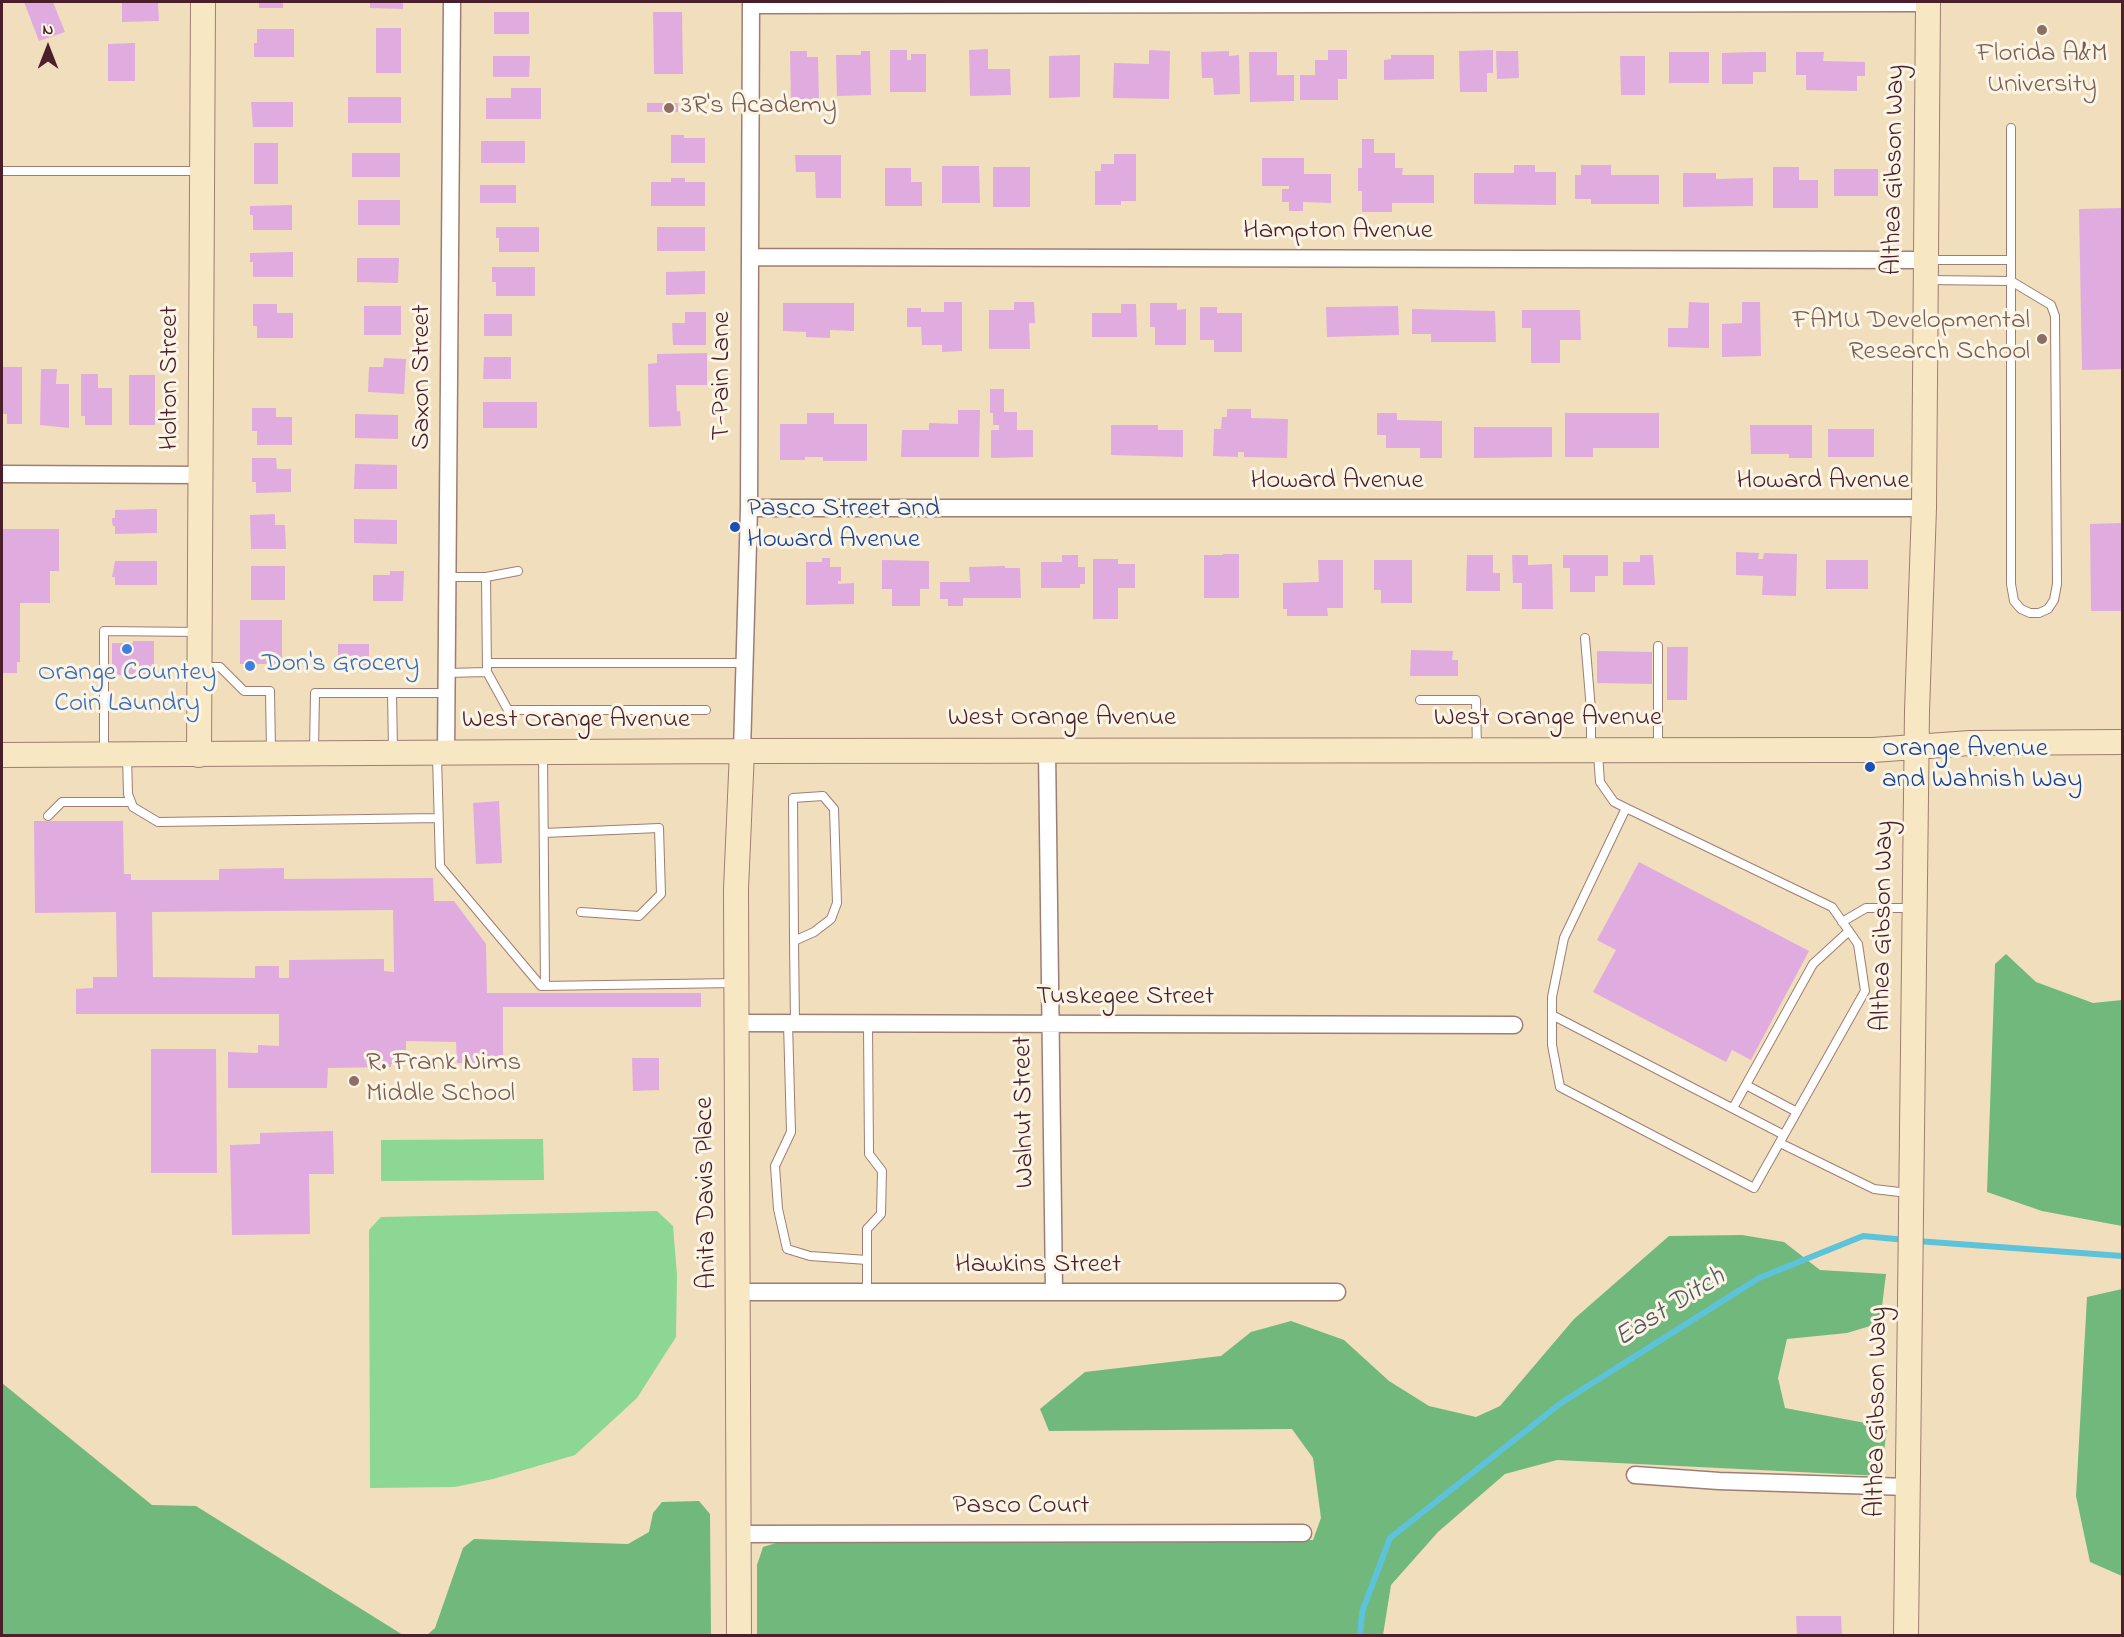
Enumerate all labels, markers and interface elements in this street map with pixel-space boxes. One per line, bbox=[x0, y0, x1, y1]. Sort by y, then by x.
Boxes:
north arrow bbox=[18, 18, 78, 78]
text: N bbox=[43, 18, 53, 42]
marker: Florida A&M University bbox=[2035, 23, 2049, 37]
place label: Florida A&M University bbox=[1976, 40, 2108, 103]
street label: Althea Gibson Way bbox=[1878, 64, 1914, 276]
place label: 3R's Academy bbox=[681, 92, 837, 124]
marker: 3R's Academy bbox=[662, 101, 676, 115]
street label: Hampton Avenue bbox=[1243, 217, 1433, 249]
street label: Saxon Street bbox=[408, 304, 440, 450]
street label: Holton Street bbox=[156, 306, 188, 450]
place label: FAMU Developmental Research School bbox=[1793, 307, 2030, 370]
street label: T-Pain Lane bbox=[708, 311, 740, 441]
marker: FAMU Developmental Research School bbox=[2035, 332, 2049, 346]
street label: Howard Avenue bbox=[1250, 467, 1424, 499]
street label: Howard Avenue bbox=[1736, 467, 1910, 499]
place label: Pasco Street and Howard Avenue bbox=[747, 495, 940, 558]
marker: Pasco Street and Howard Avenue bbox=[728, 520, 742, 534]
marker: Orange Countey Coin Laundry bbox=[120, 642, 134, 656]
place label: Don's Grocery bbox=[262, 650, 419, 682]
place label: Orange Countey Coin Laundry bbox=[38, 659, 216, 722]
marker: Don's Grocery bbox=[243, 659, 257, 673]
street label: West Orange Avenue bbox=[948, 704, 1176, 736]
street label: West Orange Avenue bbox=[1434, 704, 1662, 736]
street label: West Orange Avenue bbox=[462, 706, 690, 738]
place label: Orange Avenue and Wahnish Way bbox=[1882, 735, 2082, 798]
marker: Orange Avenue and Wahnish Way bbox=[1863, 760, 1877, 774]
street label: Althea Gibson Way bbox=[1867, 820, 1903, 1032]
street label: Tuskegee Street bbox=[1036, 983, 1214, 1015]
street label: Walnut Street bbox=[1008, 1035, 1044, 1189]
place label: R. Frank Nims Middle School bbox=[366, 1049, 521, 1112]
marker: R. Frank Nims Middle School bbox=[347, 1074, 361, 1088]
street label: Anita Davis Place bbox=[690, 1096, 726, 1290]
street label: Hawkins Street bbox=[955, 1251, 1121, 1283]
water label: East Ditch bbox=[1610, 1262, 1732, 1356]
street label: Althea Gibson Way bbox=[1861, 1306, 1897, 1518]
street label: Pasco Court bbox=[953, 1492, 1089, 1524]

